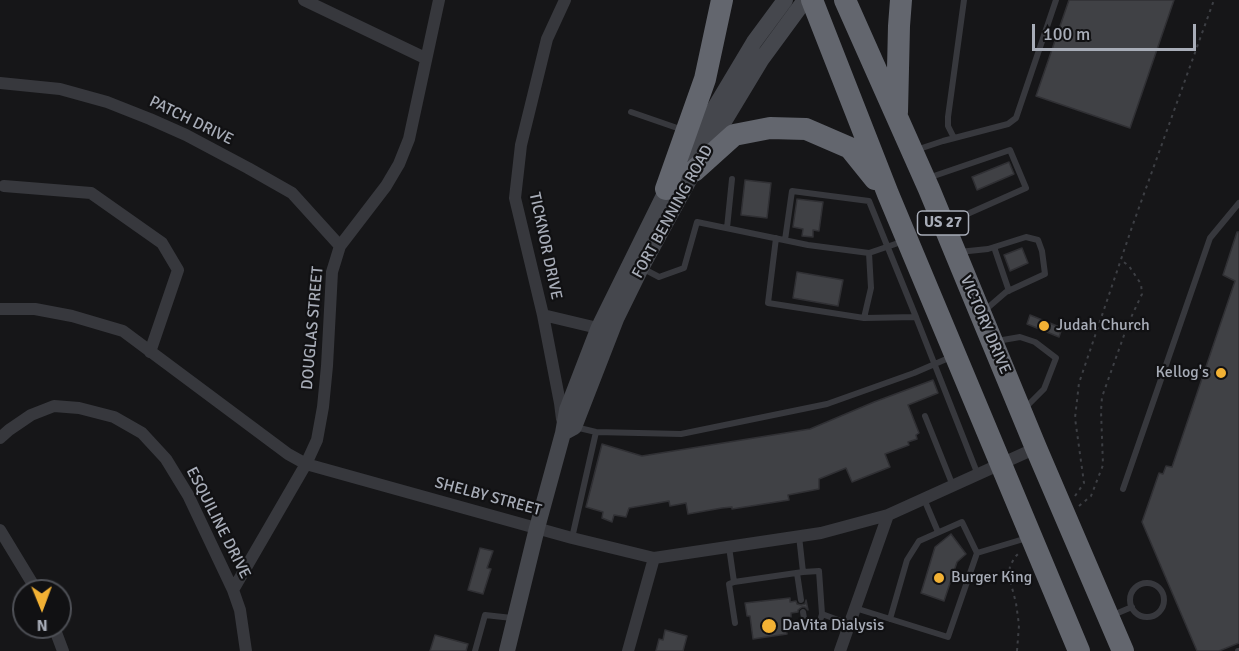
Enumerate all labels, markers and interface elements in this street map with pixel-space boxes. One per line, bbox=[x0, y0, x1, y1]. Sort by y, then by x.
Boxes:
scale bar bbox=[1035, 12, 1198, 50]
text: 100 m bbox=[1043, 23, 1090, 45]
street label: PATCH DRIVE bbox=[146, 92, 236, 150]
street label: FORT BENNING ROAD bbox=[628, 142, 718, 282]
street label: TICKNOR DRIVE bbox=[524, 191, 566, 301]
road number: US 27 bbox=[918, 211, 968, 235]
street label: DOUGLAS STREET bbox=[298, 265, 328, 391]
street label: VICTORY DRIVE bbox=[956, 273, 1014, 377]
place label: Judah Church bbox=[1056, 316, 1150, 336]
marker: Judah Church bbox=[1037, 319, 1051, 333]
place label: Kellog's bbox=[1156, 363, 1209, 383]
marker: Kellog's bbox=[1214, 366, 1228, 380]
street label: ESQUILINE DRIVE bbox=[182, 464, 254, 582]
street label: SHELBY STREET bbox=[433, 474, 543, 520]
place label: Burger King bbox=[951, 568, 1032, 588]
marker: Burger King bbox=[932, 571, 946, 585]
north arrow bbox=[12, 579, 72, 639]
text: N bbox=[37, 615, 48, 635]
place label: DaVita Dialysis bbox=[782, 616, 884, 636]
marker: DaVita Dialysis bbox=[760, 617, 778, 635]

